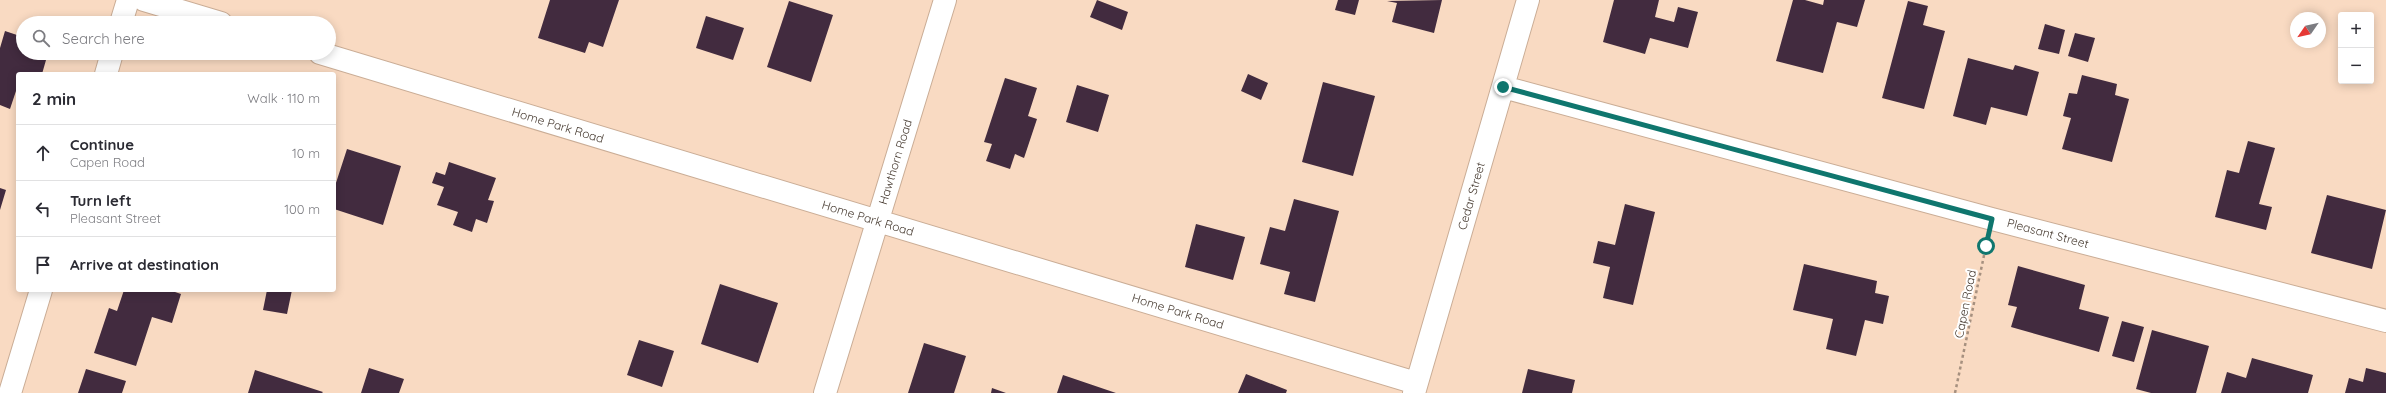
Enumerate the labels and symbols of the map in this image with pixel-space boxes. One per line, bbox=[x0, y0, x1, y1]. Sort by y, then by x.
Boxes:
north arrow bbox=[2290, 12, 2326, 48]
route end bbox=[1494, 78, 1512, 96]
street label: Home Park Road bbox=[510, 104, 606, 146]
street label: Hawthorn Road bbox=[875, 118, 915, 206]
street label: Cedar Street bbox=[1454, 160, 1488, 232]
street label: Home Park Road bbox=[820, 197, 916, 239]
street label: Pleasant Street bbox=[2006, 215, 2090, 251]
route start bbox=[1977, 237, 1995, 255]
street label: Capen Road bbox=[1951, 269, 1979, 339]
street label: Home Park Road bbox=[1130, 290, 1226, 332]

